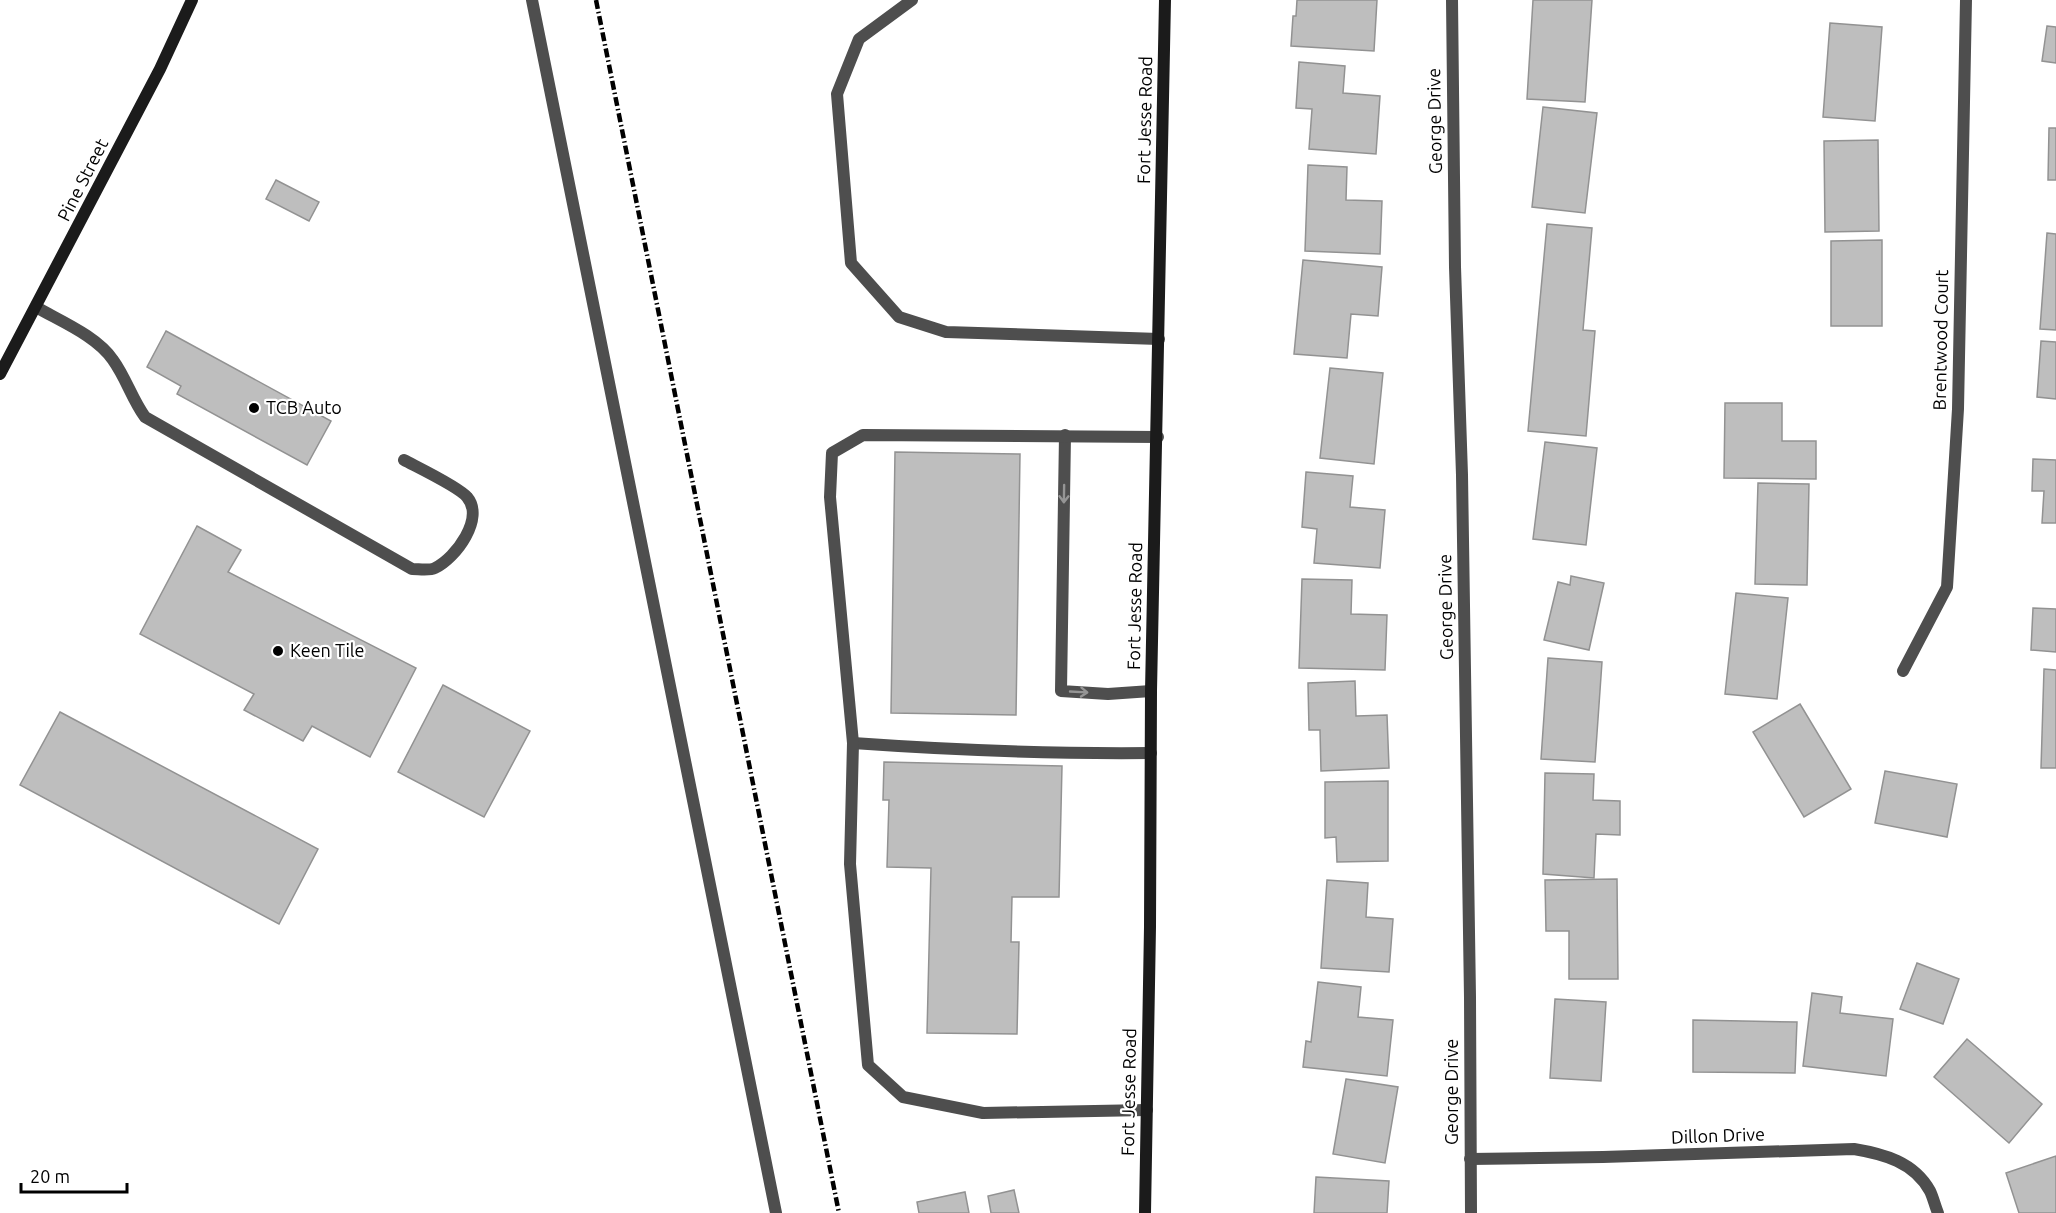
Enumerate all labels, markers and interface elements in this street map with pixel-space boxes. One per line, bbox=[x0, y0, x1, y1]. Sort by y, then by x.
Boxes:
street label: Fort Jesse Road bbox=[1133, 56, 1155, 184]
street label: George Drive bbox=[1423, 68, 1445, 174]
street label: Pine Street bbox=[53, 135, 111, 224]
street label: Brentwood Court bbox=[1929, 269, 1951, 411]
place label: TCB Auto bbox=[266, 397, 342, 417]
marker: TCB Auto bbox=[247, 401, 261, 415]
one-way arrow bbox=[1058, 483, 1070, 503]
street label: Fort Jesse Road bbox=[1123, 542, 1145, 670]
street label: George Drive bbox=[1434, 554, 1456, 660]
place label: Keen Tile bbox=[290, 640, 364, 660]
marker: Keen Tile bbox=[271, 644, 285, 658]
one-way arrow bbox=[1069, 687, 1089, 698]
street label: Fort Jesse Road bbox=[1117, 1028, 1139, 1156]
street label: George Drive bbox=[1441, 1039, 1461, 1145]
street label: Dillon Drive bbox=[1671, 1123, 1765, 1147]
scale bar bbox=[21, 1156, 128, 1194]
text: 20 m bbox=[30, 1166, 70, 1186]

